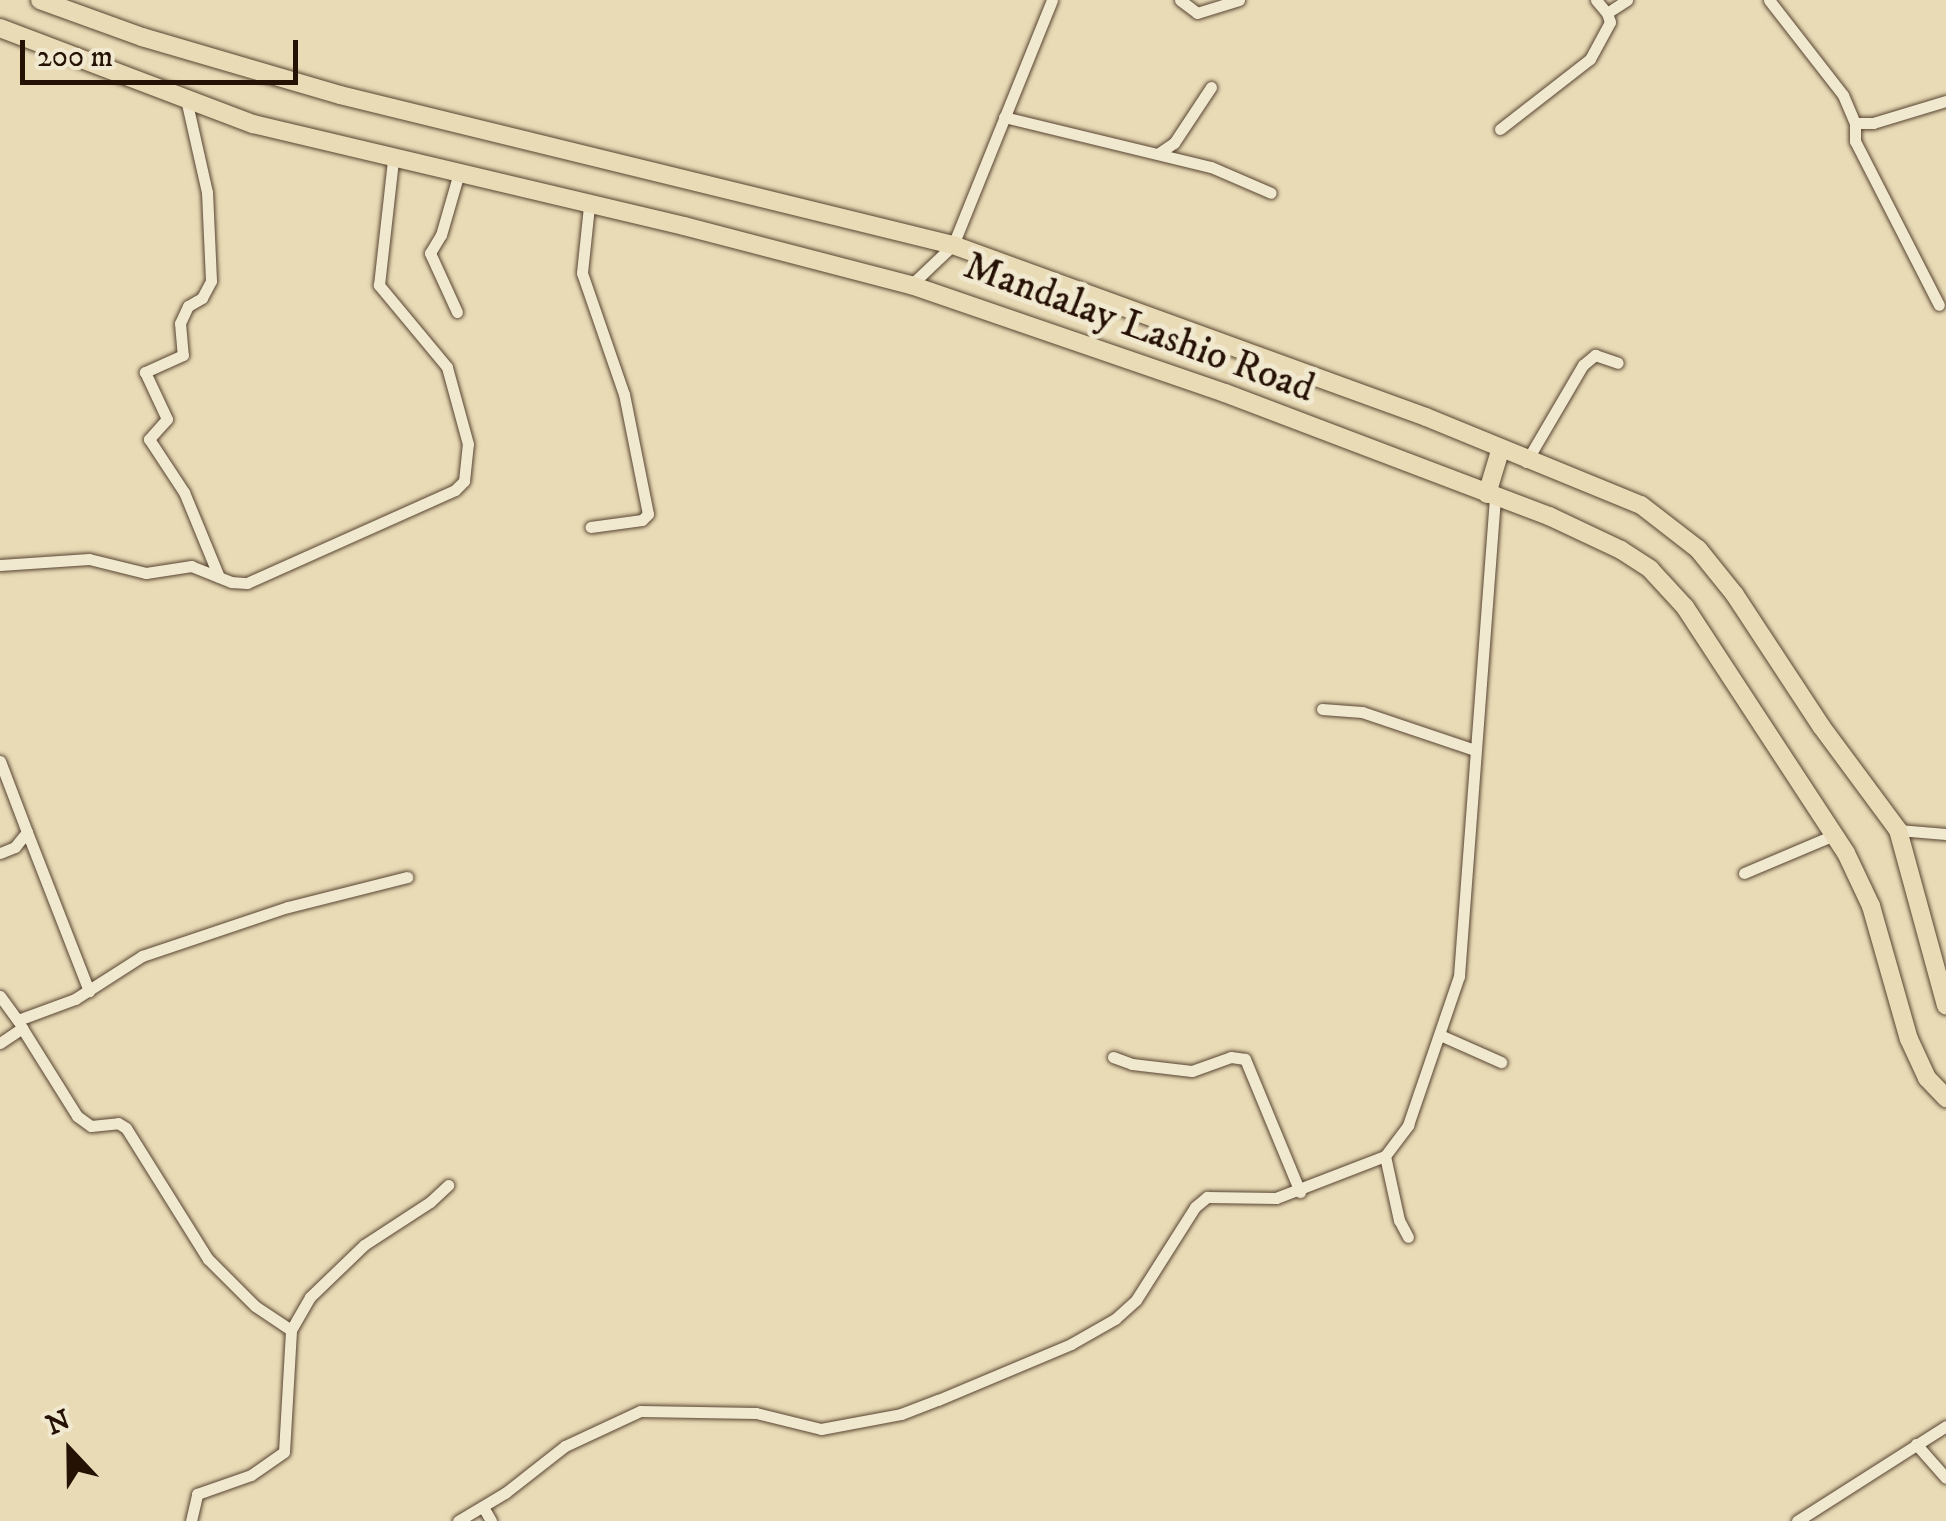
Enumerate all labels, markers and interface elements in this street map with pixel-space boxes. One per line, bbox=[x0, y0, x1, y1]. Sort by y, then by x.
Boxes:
scale bar bbox=[25, 20, 302, 82]
text: 200 m bbox=[37, 39, 113, 76]
street label: Mandalay Lashio Road bbox=[957, 242, 1321, 414]
north arrow bbox=[20, 1401, 120, 1501]
text: N bbox=[41, 1402, 76, 1443]

